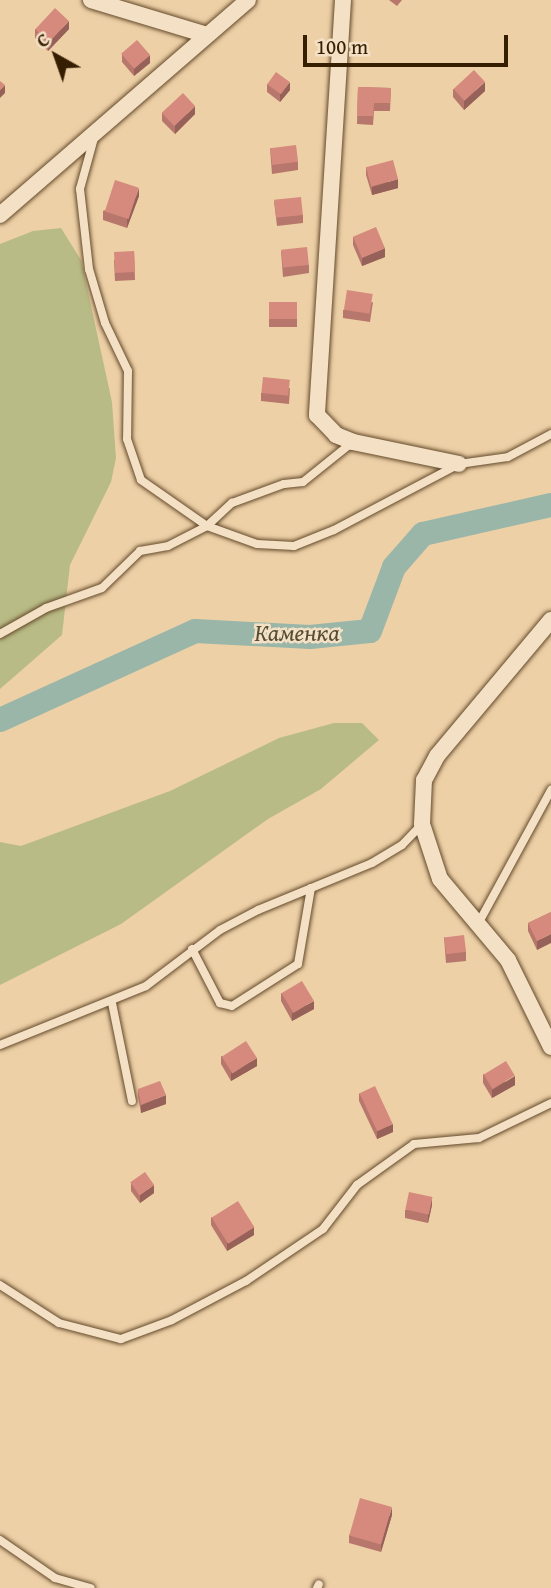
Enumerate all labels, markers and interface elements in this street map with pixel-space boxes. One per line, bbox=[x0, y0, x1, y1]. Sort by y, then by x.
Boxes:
north arrow bbox=[21, 21, 91, 91]
scale bar bbox=[306, 21, 511, 65]
text: С bbox=[29, 26, 56, 54]
text: 100 m bbox=[316, 31, 368, 62]
water label: Каменка bbox=[255, 619, 339, 647]

